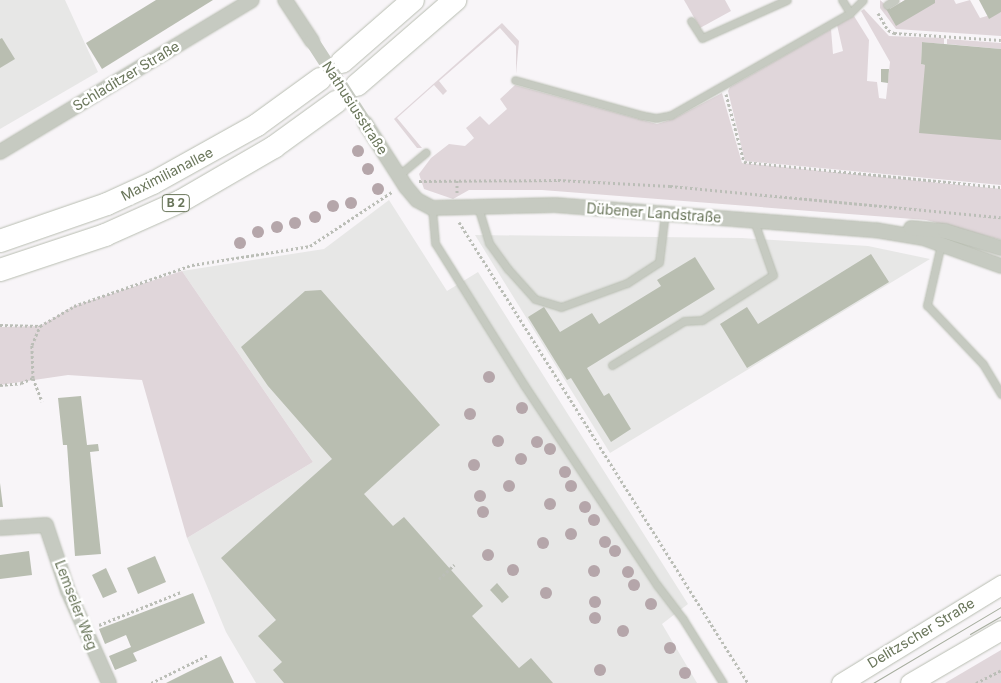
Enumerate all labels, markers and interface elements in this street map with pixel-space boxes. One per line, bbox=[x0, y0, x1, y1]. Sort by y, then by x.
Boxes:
street label: Schladitzer Straße bbox=[70, 38, 182, 114]
street label: Nathusiusstraße bbox=[319, 58, 391, 158]
street label: Maximilianallee bbox=[118, 144, 216, 204]
road number: B 2 bbox=[161, 194, 191, 212]
street label: Dübener Landstraße bbox=[586, 200, 722, 226]
street label: Lemseler Weg bbox=[51, 558, 101, 652]
street label: Delitzscher Straße bbox=[864, 594, 978, 672]

